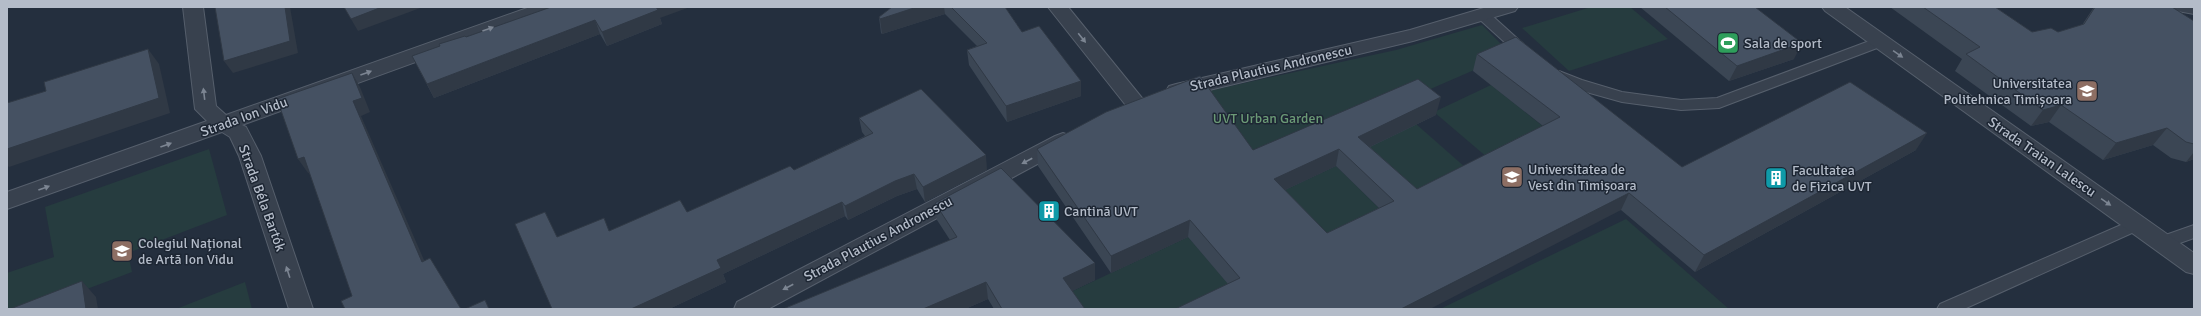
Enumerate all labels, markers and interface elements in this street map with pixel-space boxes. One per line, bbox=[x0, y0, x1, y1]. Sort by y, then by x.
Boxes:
one-way arrow bbox=[483, 26, 495, 32]
sports icon: Sala de sport bbox=[1715, 30, 1741, 56]
one-way arrow bbox=[1077, 32, 1086, 43]
place label: Sala de sport bbox=[1744, 35, 1822, 52]
street label: Strada Plautius Andronescu bbox=[1188, 41, 1354, 95]
one-way arrow bbox=[1892, 50, 1903, 58]
one-way arrow bbox=[360, 70, 372, 76]
place label: Universitatea Politehnica Timișoara bbox=[1943, 75, 2072, 108]
school or university icon: Universitatea Politehnica Timișoara bbox=[2074, 78, 2100, 104]
one-way arrow bbox=[200, 88, 207, 100]
street label: Strada Ion Vidu bbox=[198, 93, 290, 141]
park label: UVT Urban Garden bbox=[1213, 110, 1323, 127]
street label: Strada Traian Lalescu bbox=[1985, 113, 2099, 201]
one-way arrow bbox=[161, 141, 173, 147]
street label: Strada Béla Bartók bbox=[235, 142, 289, 254]
one-way arrow bbox=[1021, 157, 1032, 164]
place label: Universitatea de Vest din Timișoara bbox=[1528, 161, 1637, 194]
place label: Facultatea de Fizica UVT bbox=[1792, 162, 1872, 195]
school or university icon: Universitatea de Vest din Timișoara bbox=[1499, 164, 1525, 190]
building icon: Facultatea de Fizica UVT bbox=[1763, 165, 1789, 191]
one-way arrow bbox=[38, 185, 50, 191]
street label: Strada Plautius Andronescu bbox=[801, 193, 955, 285]
building icon: Cantină UVT bbox=[1036, 198, 1062, 224]
one-way arrow bbox=[2101, 198, 2112, 206]
place label: Cantină UVT bbox=[1064, 203, 1138, 220]
place label: Colegiul Național de Artă Ion Vidu bbox=[138, 235, 242, 268]
school or university icon: Colegiul Național de Artă Ion Vidu bbox=[109, 238, 135, 264]
one-way arrow bbox=[285, 266, 291, 278]
one-way arrow bbox=[782, 284, 794, 290]

